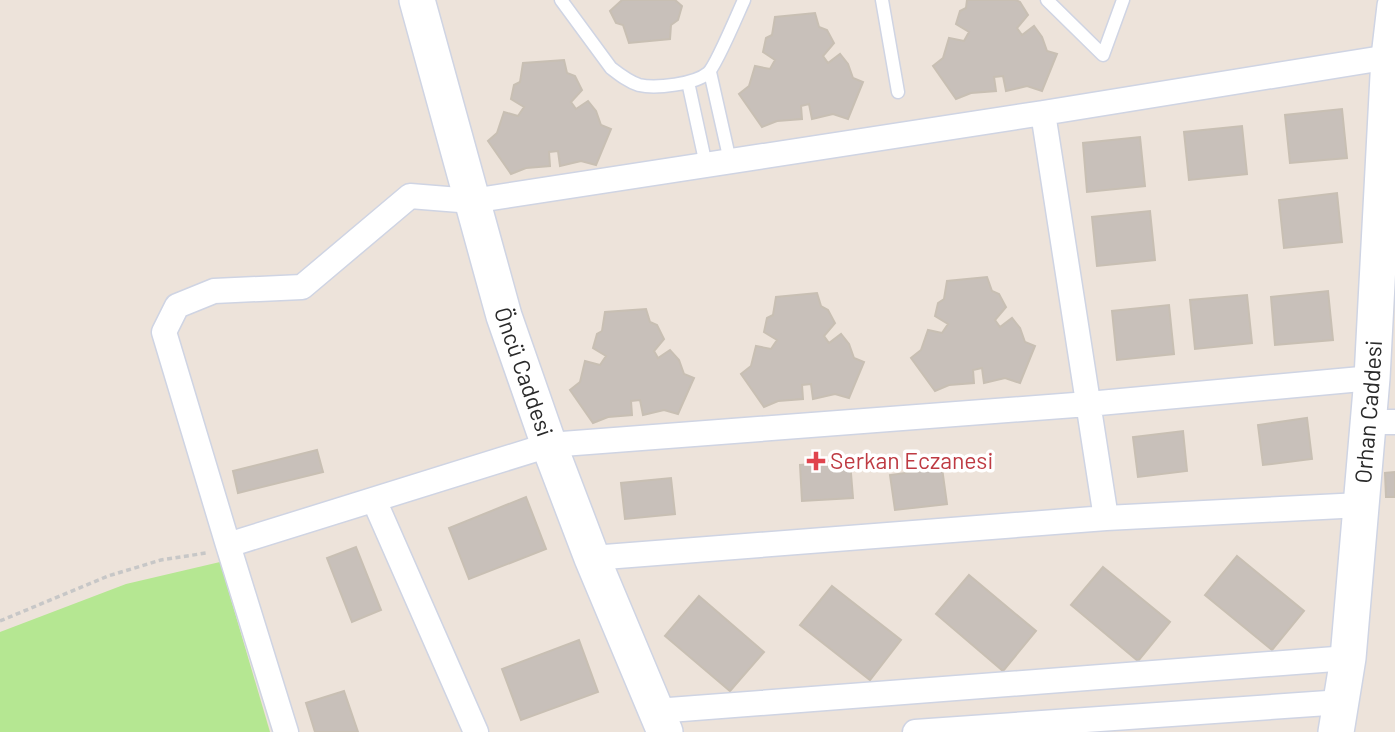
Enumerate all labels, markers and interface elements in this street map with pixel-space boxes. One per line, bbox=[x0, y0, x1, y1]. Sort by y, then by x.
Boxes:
street label: Öncü Caddesi bbox=[489, 304, 560, 440]
street label: Orhan Caddesi bbox=[1348, 339, 1387, 485]
place label: Serkan Eczanesi bbox=[830, 446, 993, 474]
marker: Serkan Eczanesi bbox=[808, 453, 824, 469]

